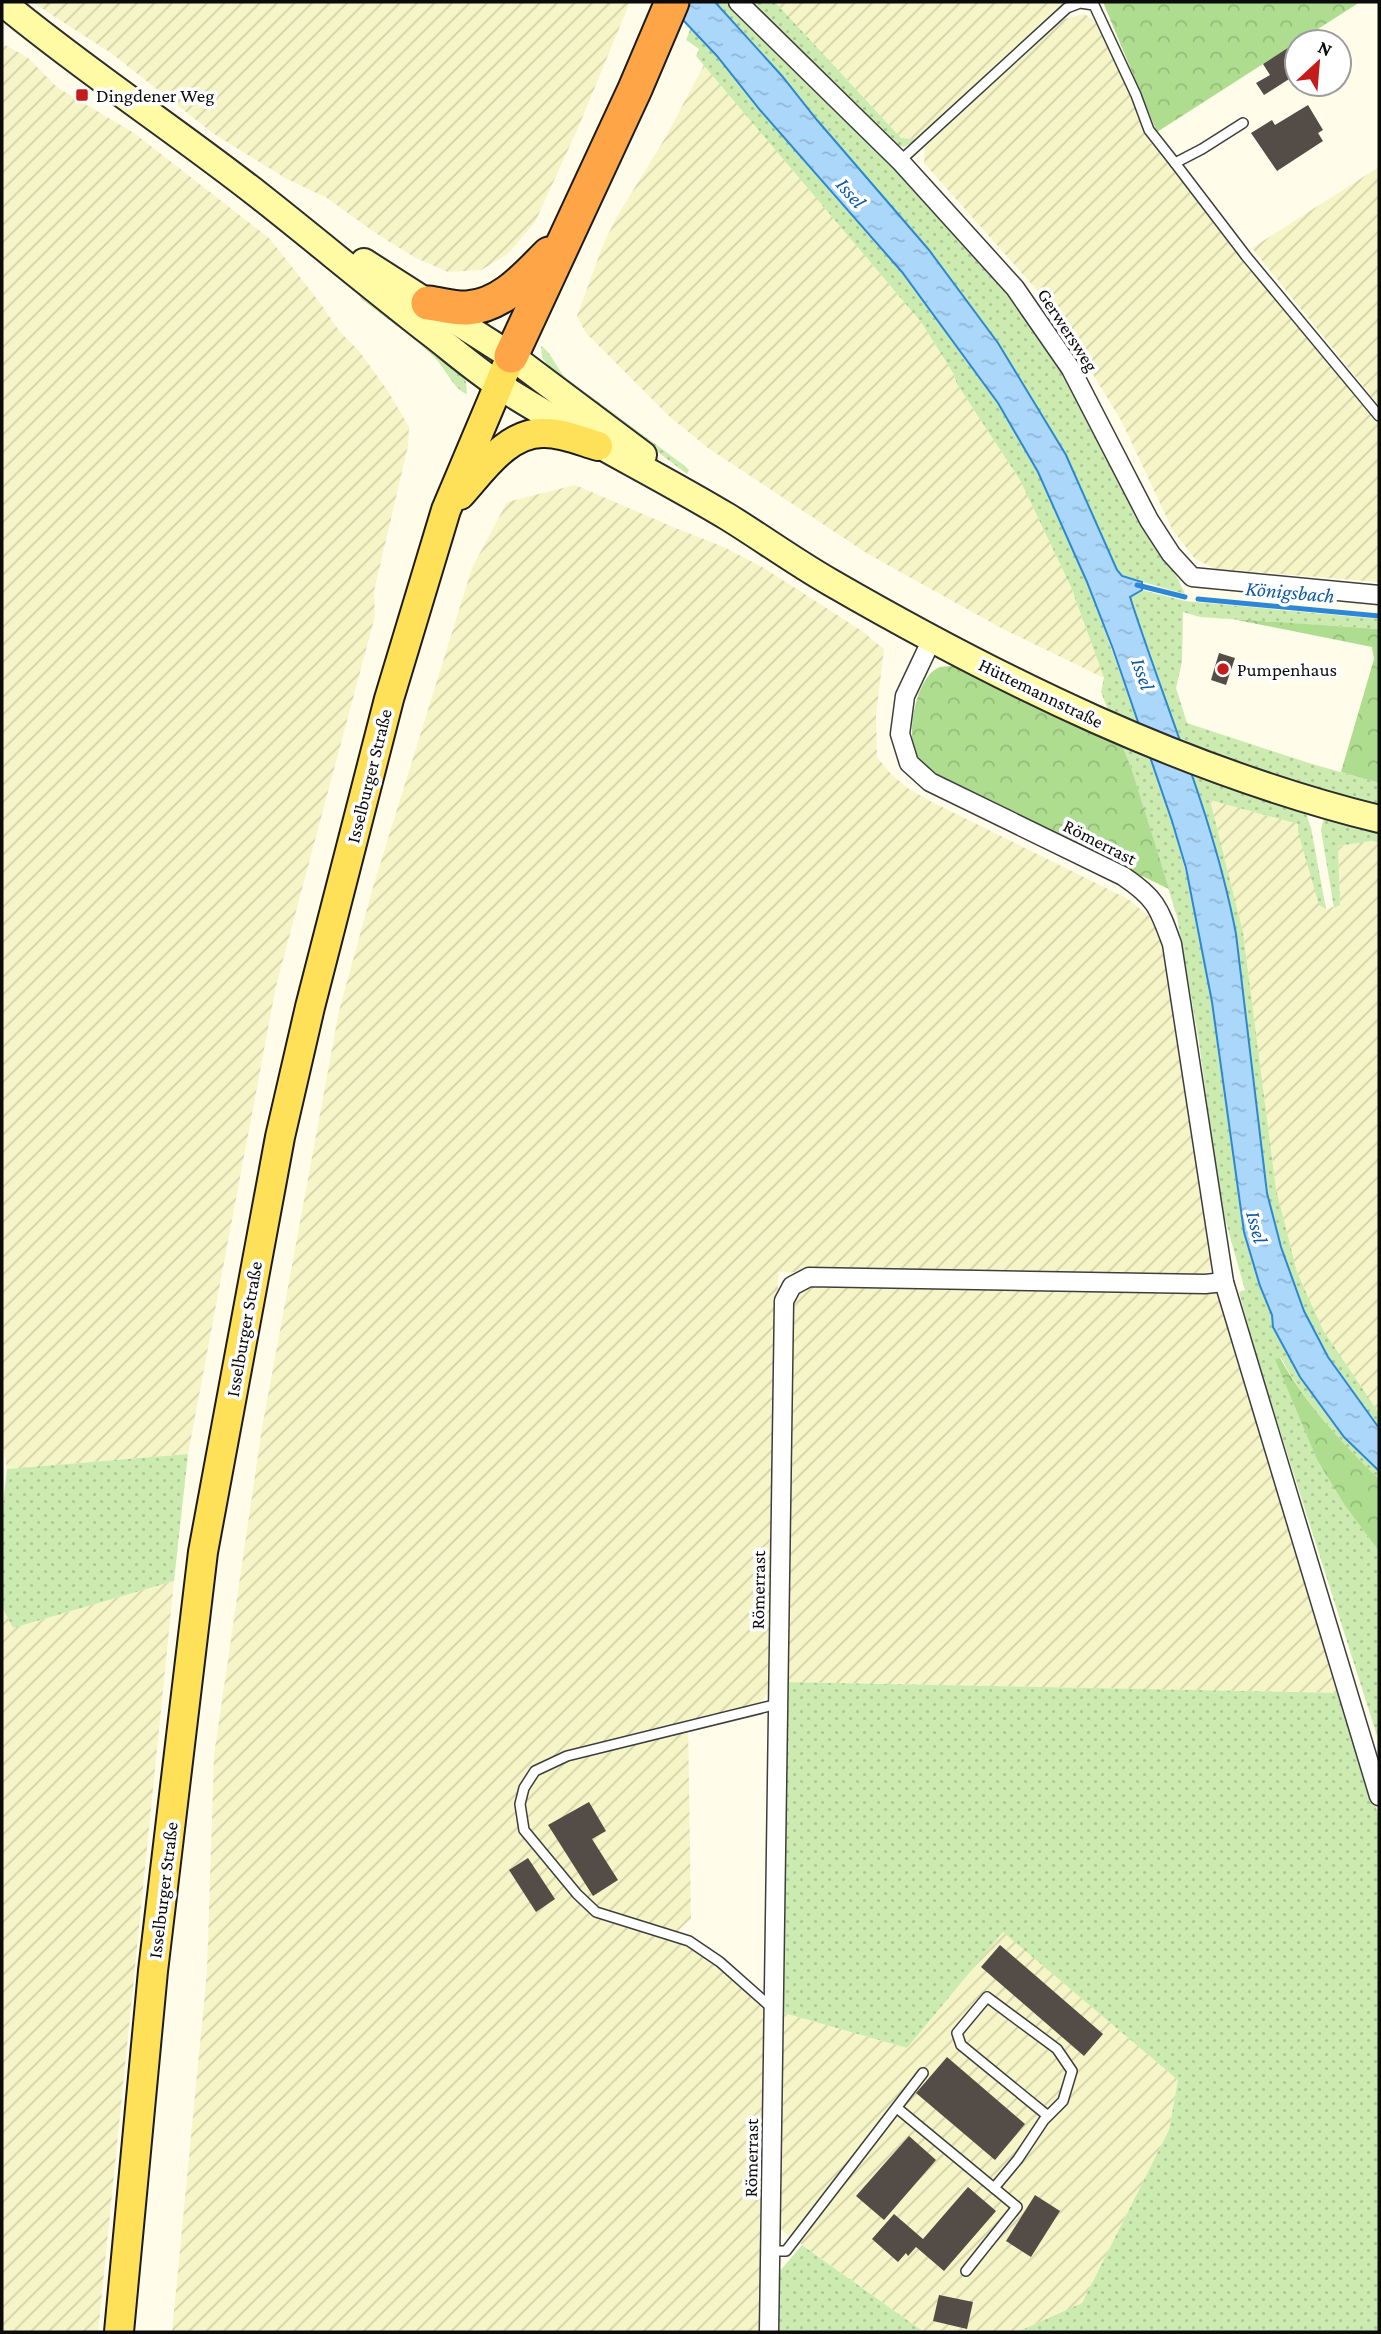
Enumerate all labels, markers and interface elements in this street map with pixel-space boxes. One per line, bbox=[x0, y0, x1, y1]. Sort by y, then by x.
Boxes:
north arrow bbox=[1283, 28, 1353, 98]
text: N bbox=[1315, 36, 1336, 60]
place label: Dingdener Weg bbox=[96, 85, 214, 106]
marker: Dingdener Weg bbox=[74, 87, 90, 103]
water label: Issel bbox=[831, 173, 871, 214]
street label: Gerwersweg bbox=[1033, 285, 1103, 375]
water label: Königsbach bbox=[1244, 576, 1336, 608]
street label: Hüttemannstraße bbox=[975, 654, 1107, 732]
water label: Issel bbox=[1126, 655, 1160, 694]
place label: Pumpenhaus bbox=[1237, 659, 1337, 680]
marker: Pumpenhaus bbox=[1215, 661, 1231, 677]
street label: Isselburger Straße bbox=[342, 707, 396, 845]
street label: Römerrast bbox=[1060, 815, 1141, 870]
water label: Issel bbox=[1241, 1208, 1273, 1247]
street label: Isselburger Straße bbox=[222, 1260, 266, 1398]
street label: Römerrast bbox=[747, 1550, 769, 1630]
street label: Isselburger Straße bbox=[144, 1821, 182, 1959]
street label: Römerrast bbox=[740, 2118, 762, 2198]

